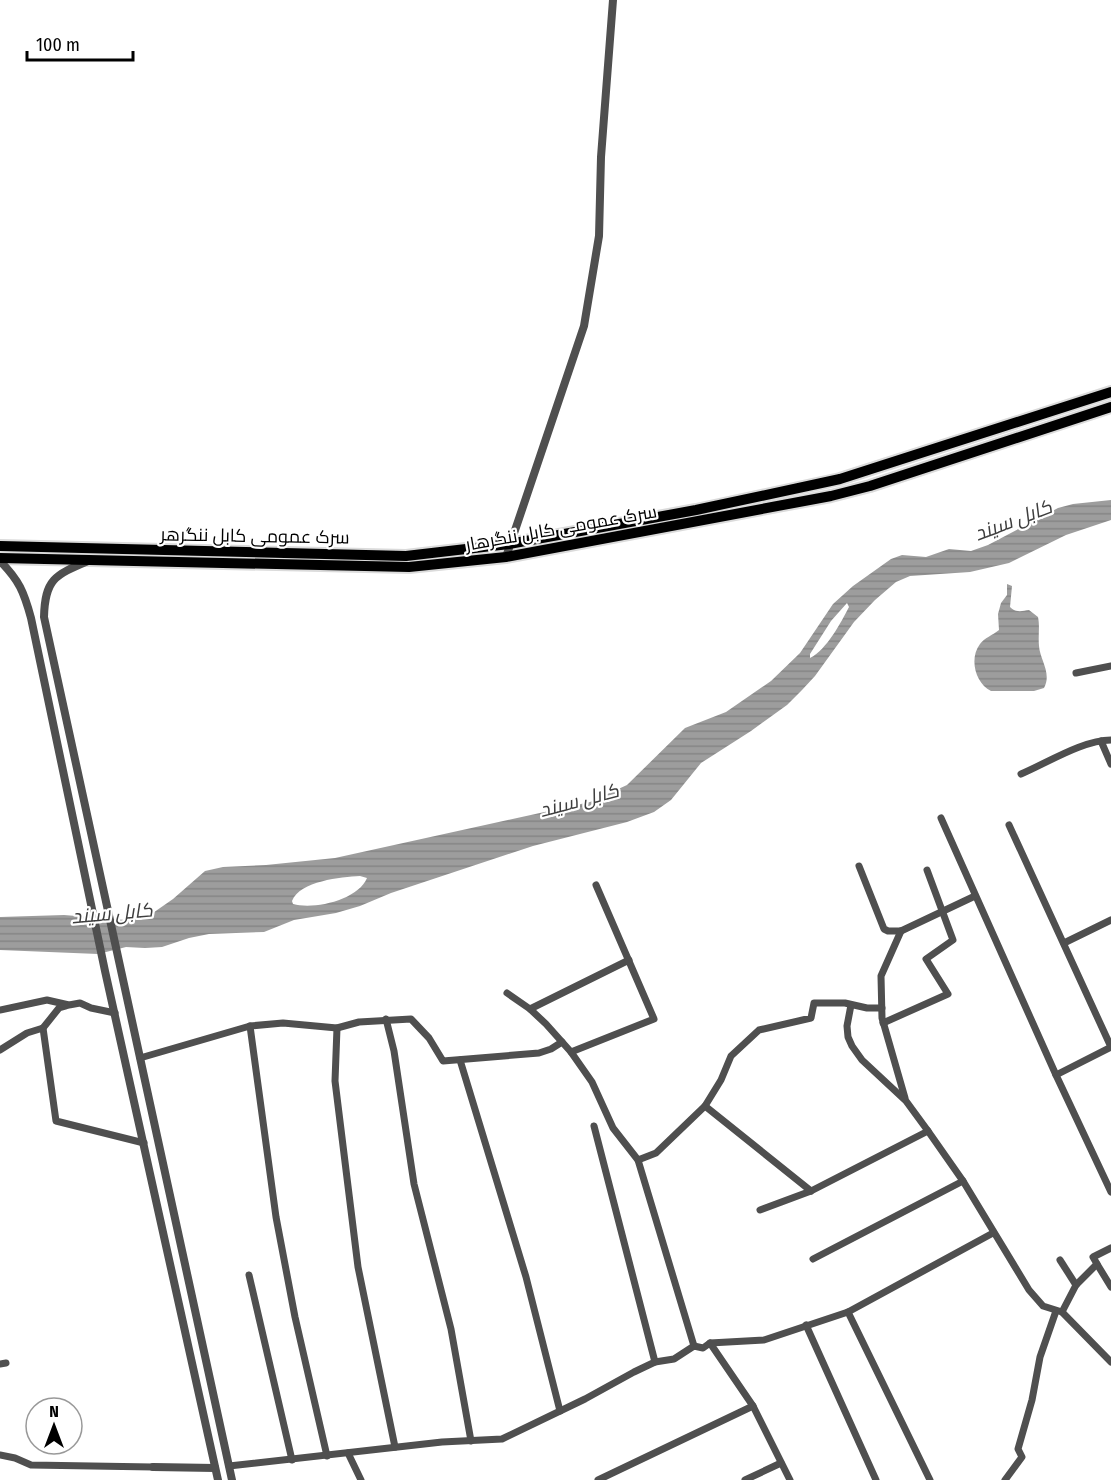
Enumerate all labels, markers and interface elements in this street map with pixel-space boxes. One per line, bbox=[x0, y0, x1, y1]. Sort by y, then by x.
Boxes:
scale bar bbox=[27, 24, 134, 62]
text: 100 m bbox=[36, 34, 80, 56]
water label: کابل سيند bbox=[971, 494, 1056, 546]
street label: سرک عمومی کابل ننگرهار bbox=[463, 500, 658, 556]
street label: سرک عمومی کابل ننگرهر bbox=[159, 523, 350, 549]
water label: کابل سيند bbox=[537, 778, 622, 822]
water label: کابل سيند bbox=[70, 897, 154, 928]
north arrow bbox=[24, 1396, 84, 1456]
text: N bbox=[49, 1402, 59, 1421]

